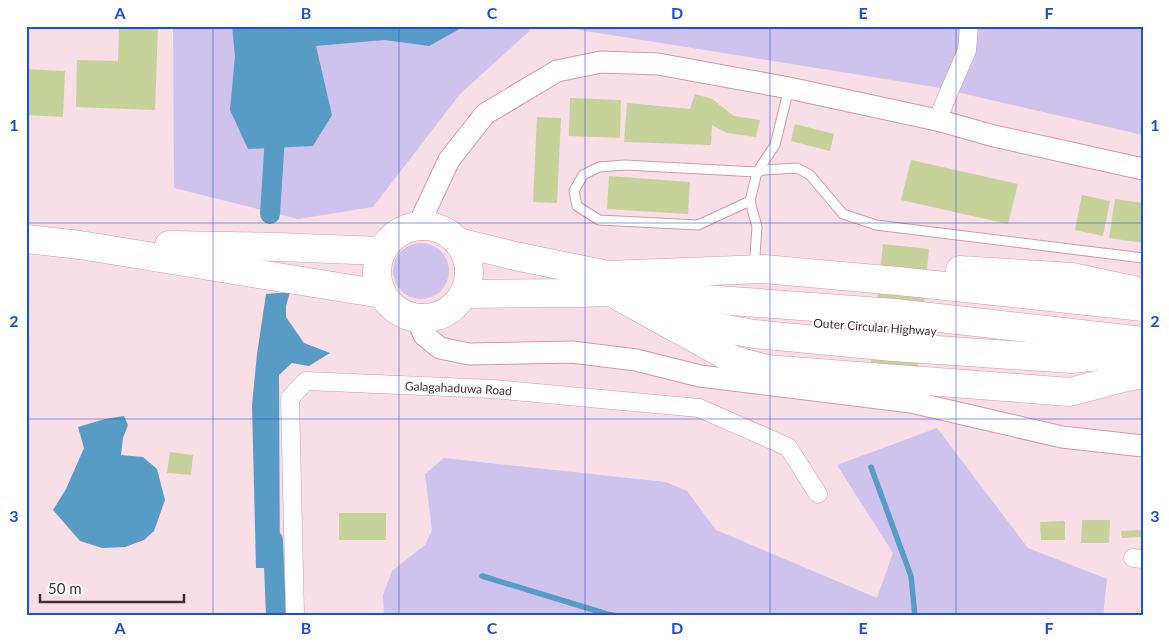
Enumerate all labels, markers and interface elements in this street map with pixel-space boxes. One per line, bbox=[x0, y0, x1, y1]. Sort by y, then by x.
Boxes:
text: A bbox=[113, 3, 126, 22]
text: B bbox=[301, 3, 311, 22]
text: C bbox=[487, 3, 498, 22]
text: D bbox=[671, 3, 683, 22]
text: E bbox=[858, 3, 868, 22]
text: F bbox=[1044, 3, 1054, 22]
text: 1 bbox=[9, 115, 19, 134]
text: 1 bbox=[1150, 115, 1160, 134]
text: 2 bbox=[9, 311, 19, 330]
text: 2 bbox=[1150, 311, 1160, 330]
street label: Outer Circular Highway bbox=[813, 315, 938, 339]
street label: Galagahaduwa Road bbox=[405, 378, 512, 398]
text: 3 bbox=[9, 506, 19, 525]
text: 3 bbox=[1150, 506, 1160, 525]
scale bar bbox=[40, 572, 184, 604]
text: 50 m bbox=[48, 579, 82, 597]
text: A bbox=[113, 618, 126, 637]
text: B bbox=[301, 618, 311, 637]
text: C bbox=[487, 618, 498, 637]
text: D bbox=[671, 618, 683, 637]
text: E bbox=[858, 618, 868, 637]
text: F bbox=[1044, 618, 1054, 637]

